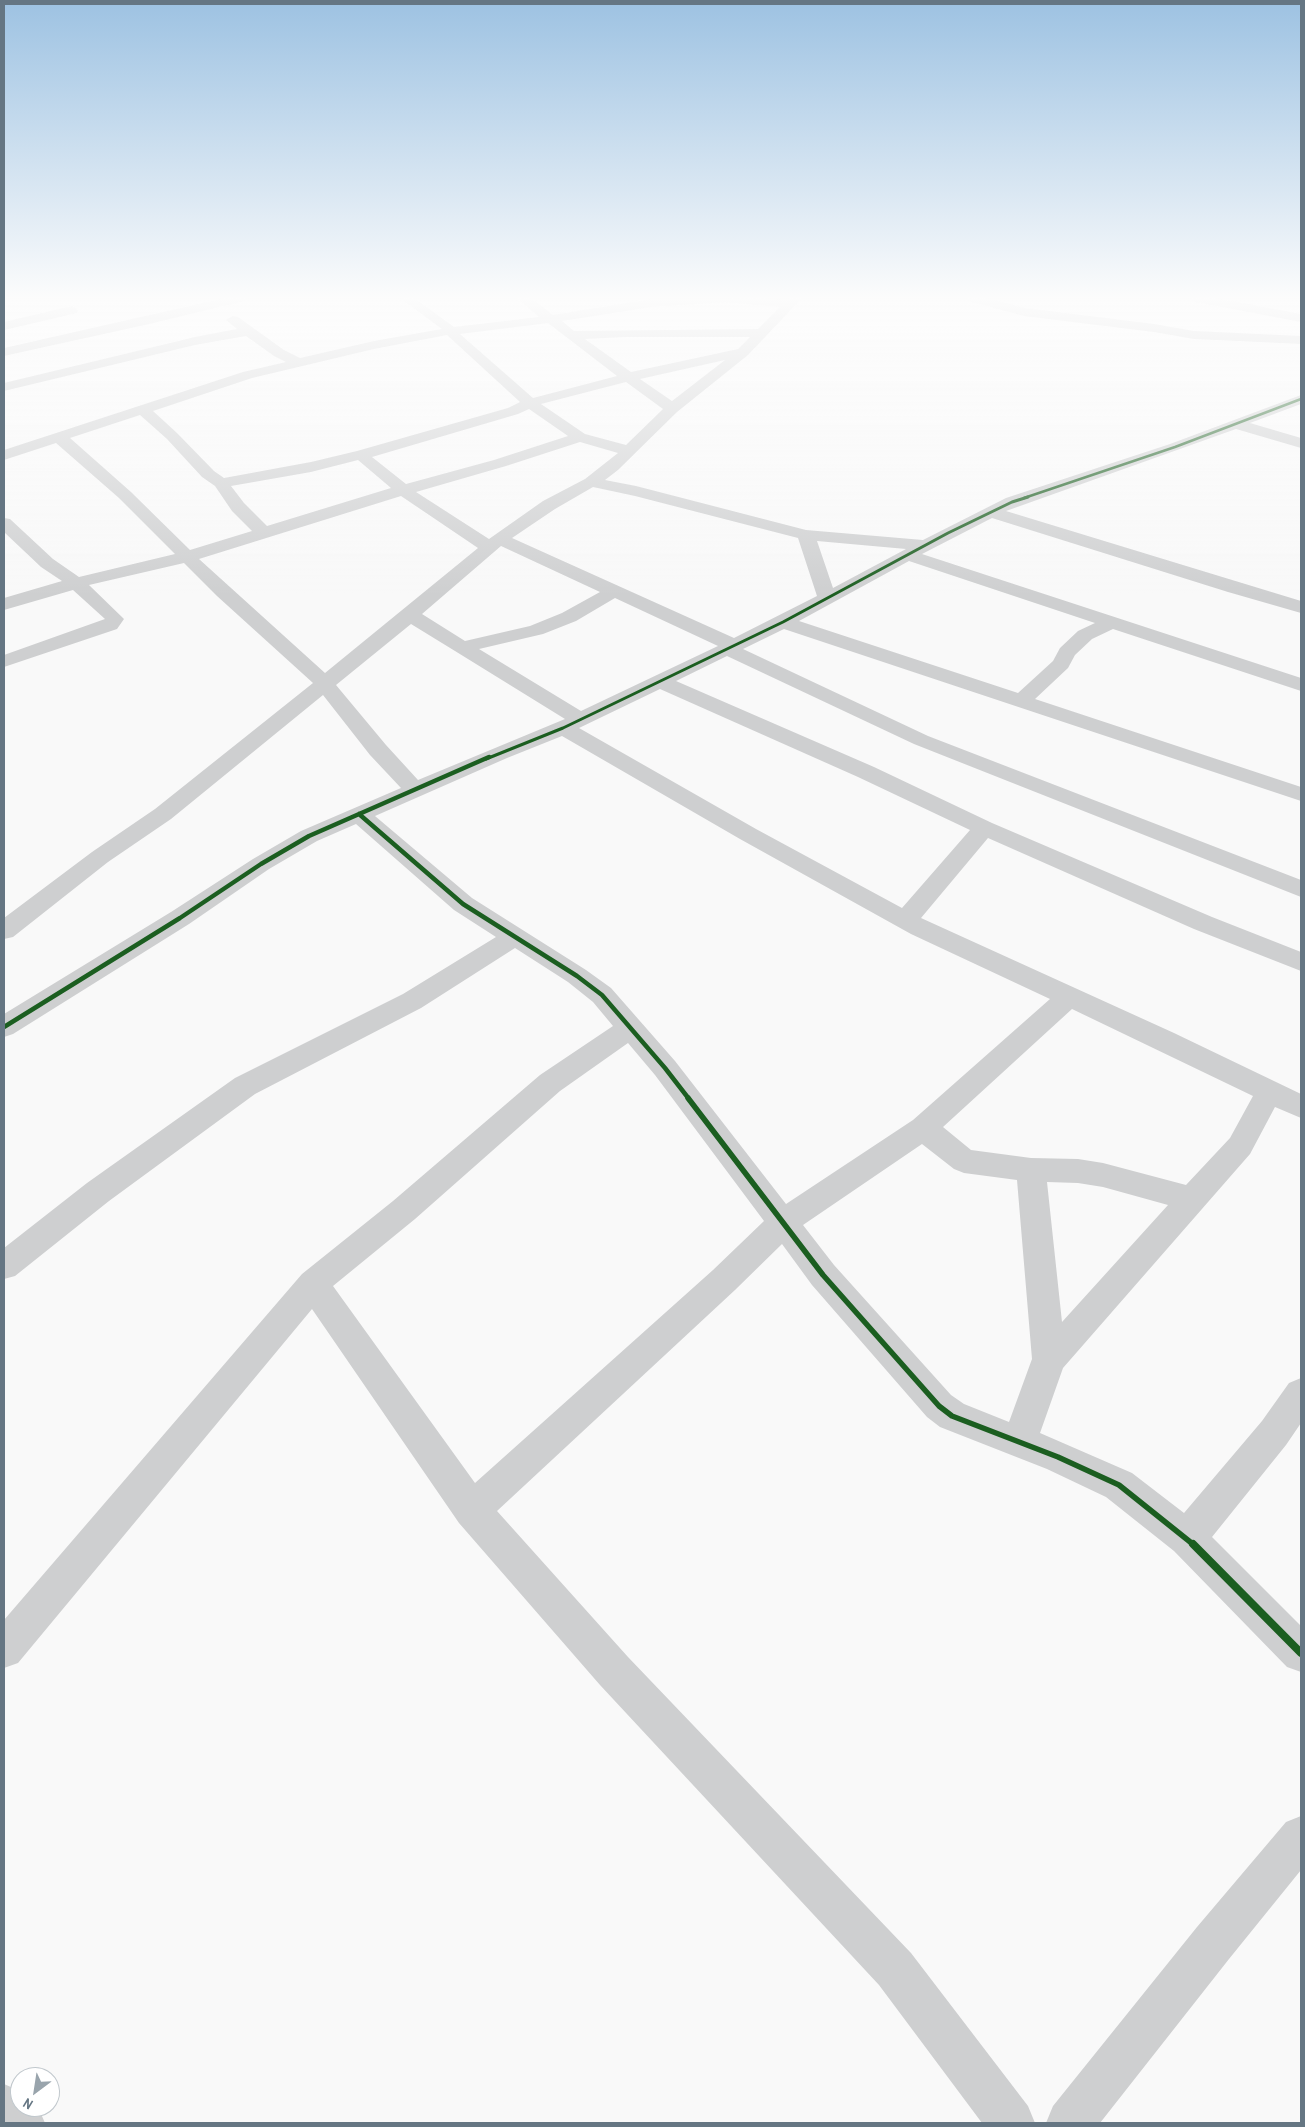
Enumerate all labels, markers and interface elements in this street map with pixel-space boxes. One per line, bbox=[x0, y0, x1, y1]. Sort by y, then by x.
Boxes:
north arrow bbox=[10, 2067, 60, 2117]
text: N bbox=[20, 2094, 36, 2114]

